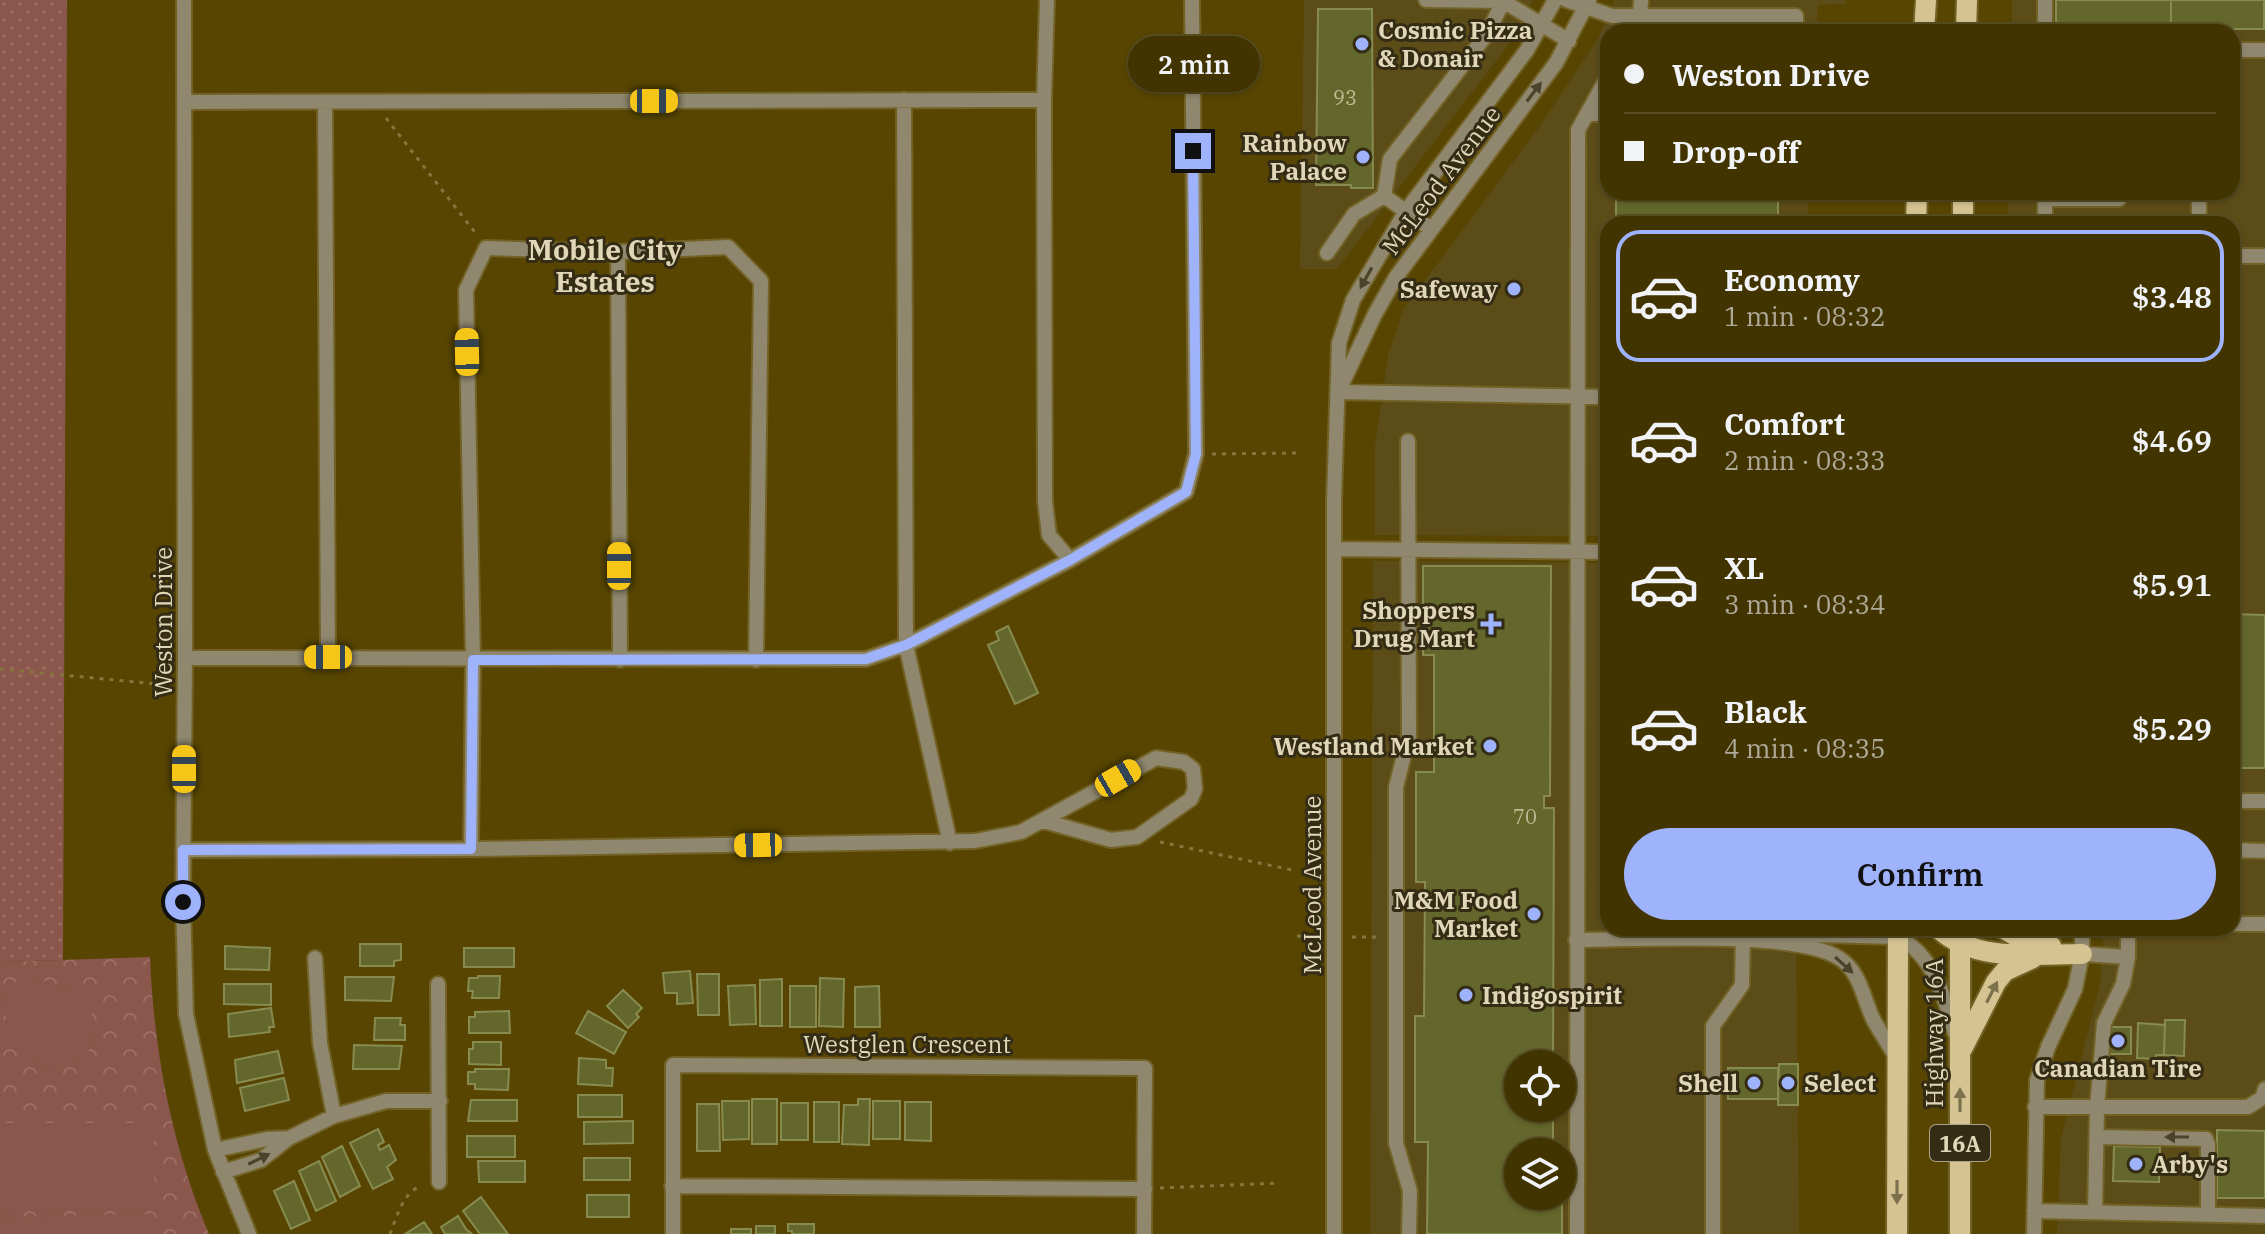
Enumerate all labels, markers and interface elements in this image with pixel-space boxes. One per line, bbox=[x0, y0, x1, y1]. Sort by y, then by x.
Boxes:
place label: Cosmic Pizza & Donair bbox=[1378, 14, 1533, 74]
callout: 2 min bbox=[1127, 35, 1259, 91]
marker: Cosmic Pizza & Donair bbox=[1353, 35, 1371, 53]
text: 2 min bbox=[1158, 47, 1230, 81]
text: Weston Drive bbox=[1672, 55, 1870, 94]
one-way arrow bbox=[1526, 81, 1542, 103]
house number: 93 bbox=[1333, 84, 1357, 111]
car bbox=[630, 89, 678, 113]
street label: McLeod Avenue bbox=[1374, 99, 1508, 261]
place label: Rainbow Palace bbox=[1242, 127, 1347, 187]
text: Drop-off bbox=[1672, 132, 1800, 171]
route end bbox=[1175, 133, 1211, 169]
marker: Rainbow Palace bbox=[1354, 148, 1372, 166]
district label: Mobile City Estates bbox=[528, 231, 682, 300]
icon: car bbox=[1628, 260, 1700, 332]
text: Economy bbox=[1724, 260, 1860, 299]
one-way arrow bbox=[1359, 267, 1373, 289]
place label: Safeway bbox=[1400, 273, 1498, 305]
text: $3.48 bbox=[2132, 277, 2212, 316]
marker: Safeway bbox=[1505, 280, 1523, 298]
text: 1 min · 08:32 bbox=[1724, 299, 1886, 333]
car bbox=[455, 328, 479, 376]
icon: car bbox=[1628, 404, 1700, 476]
text: Comfort bbox=[1724, 404, 1845, 443]
text: $4.69 bbox=[2132, 421, 2212, 460]
text: 2 min · 08:33 bbox=[1724, 443, 1886, 477]
car bbox=[607, 542, 631, 590]
street label: Weston Drive bbox=[147, 547, 179, 697]
icon: car bbox=[1628, 548, 1700, 620]
text: XL bbox=[1724, 548, 1764, 587]
text: $5.91 bbox=[2132, 565, 2212, 604]
text: 3 min · 08:34 bbox=[1724, 587, 1886, 621]
place label: Shoppers Drug Mart bbox=[1353, 594, 1475, 654]
marker: Shoppers Drug Mart bbox=[1482, 615, 1500, 633]
car bbox=[304, 645, 352, 669]
icon: car bbox=[1628, 692, 1700, 764]
text: Black bbox=[1724, 692, 1807, 731]
text: $5.29 bbox=[2132, 709, 2212, 748]
place label: Westland Market bbox=[1274, 730, 1474, 762]
text: 4 min · 08:35 bbox=[1724, 731, 1886, 765]
marker: Westland Market bbox=[1481, 737, 1499, 755]
car bbox=[172, 745, 196, 793]
car bbox=[1091, 756, 1145, 800]
street label: McLeod Avenue bbox=[1296, 796, 1328, 974]
house number: 70 bbox=[1513, 803, 1537, 830]
button: Confirm bbox=[1624, 828, 2216, 920]
car bbox=[734, 833, 782, 857]
route start bbox=[165, 884, 201, 920]
place label: M&M Food Market bbox=[1394, 884, 1518, 944]
marker: M&M Food Market bbox=[1525, 905, 1543, 923]
one-way arrow bbox=[1833, 956, 1853, 973]
street label: Highway 16A bbox=[1918, 958, 1950, 1108]
place label: Indigospirit bbox=[1482, 979, 1622, 1011]
one-way arrow bbox=[1985, 981, 1998, 1004]
marker: Indigospirit bbox=[1457, 986, 1475, 1004]
street label: Westglen Crescent bbox=[803, 1028, 1011, 1060]
marker: Canadian Tire bbox=[2109, 1032, 2127, 1050]
map controls bbox=[1504, 1050, 1576, 1210]
button: locate bbox=[1504, 1050, 1576, 1122]
place label: Canadian Tire bbox=[2034, 1052, 2202, 1084]
place label: Shell bbox=[1678, 1067, 1738, 1099]
place label: Select bbox=[1804, 1067, 1876, 1099]
marker: Shell bbox=[1745, 1074, 1763, 1092]
marker: Select bbox=[1779, 1074, 1797, 1092]
one-way arrow bbox=[1954, 1087, 1966, 1112]
road number: 16A bbox=[1930, 1125, 1990, 1161]
one-way arrow bbox=[2164, 1131, 2189, 1143]
button: layers bbox=[1504, 1138, 1576, 1210]
place label: Arby's bbox=[2152, 1148, 2228, 1180]
one-way arrow bbox=[247, 1152, 270, 1166]
marker: Arby's bbox=[2127, 1155, 2145, 1173]
one-way arrow bbox=[1891, 1180, 1903, 1205]

